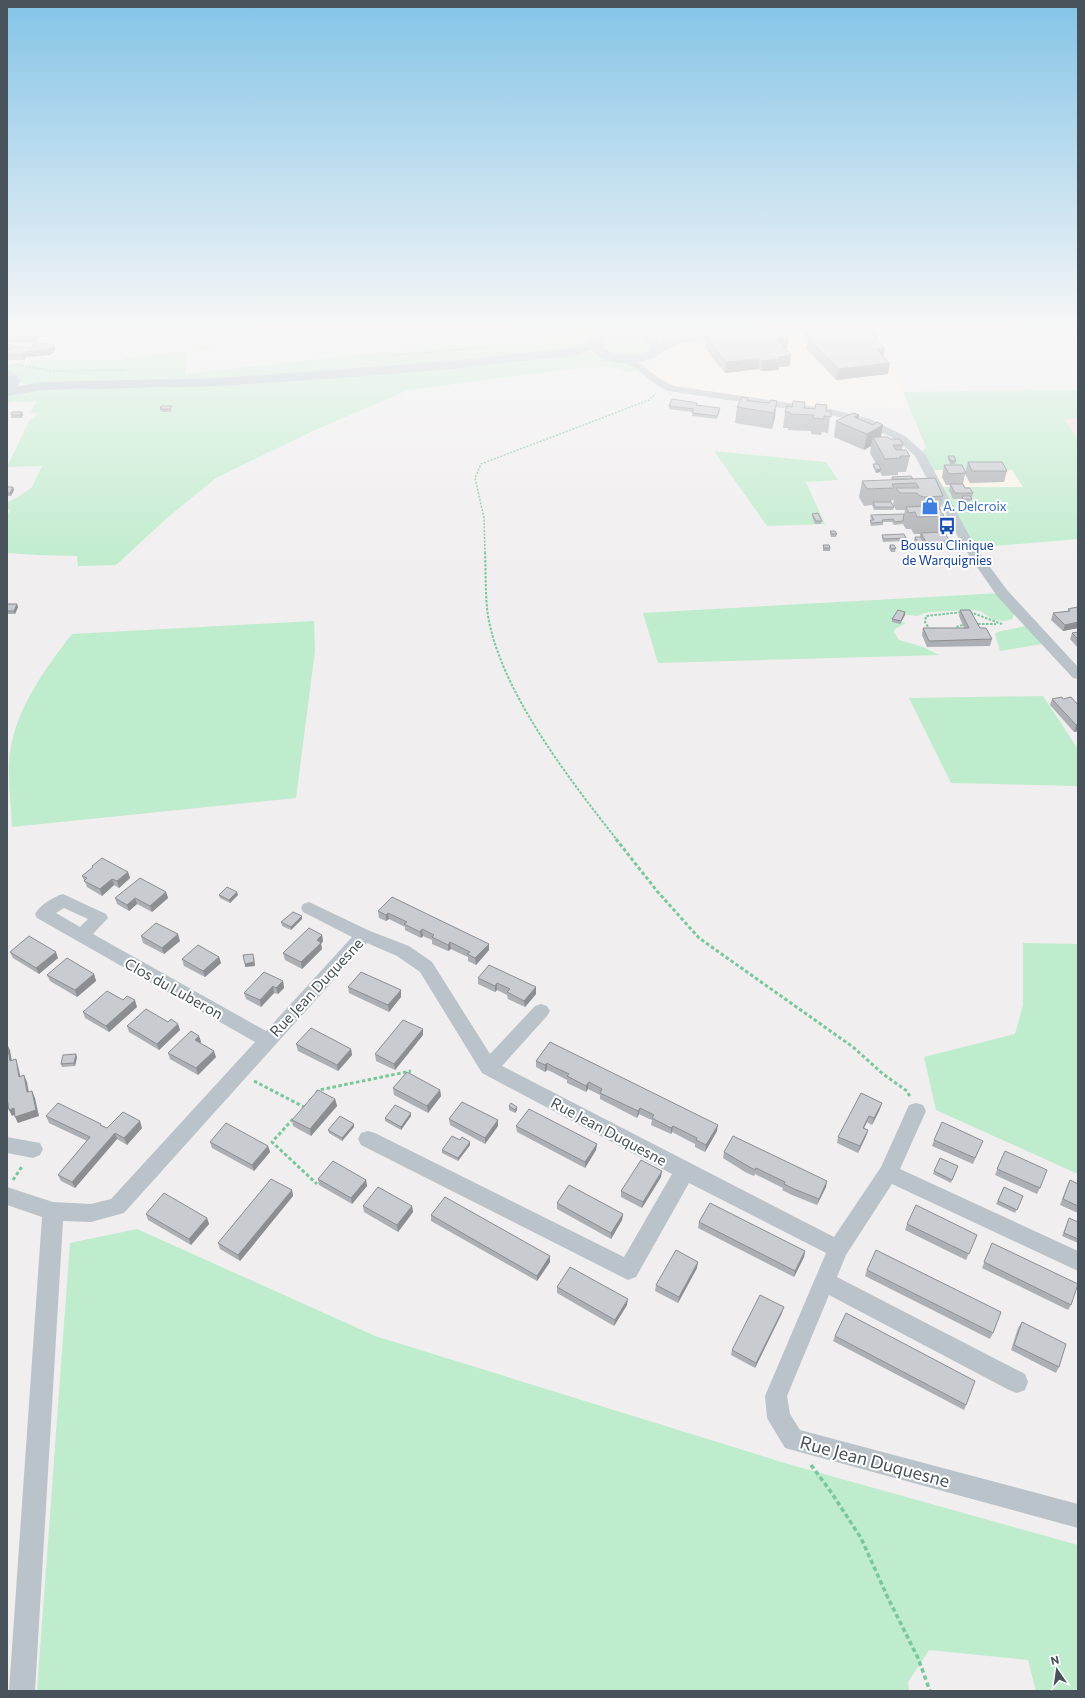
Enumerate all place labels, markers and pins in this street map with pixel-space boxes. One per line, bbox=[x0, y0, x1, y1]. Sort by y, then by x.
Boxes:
shop icon: A. Delcroix bbox=[920, 496, 940, 516]
place label: A. Delcroix bbox=[943, 498, 1007, 514]
bus stop icon: Boussu Clinique de Warquignies bbox=[937, 516, 957, 536]
place label: Boussu Clinique de Warquignies bbox=[900, 537, 994, 568]

